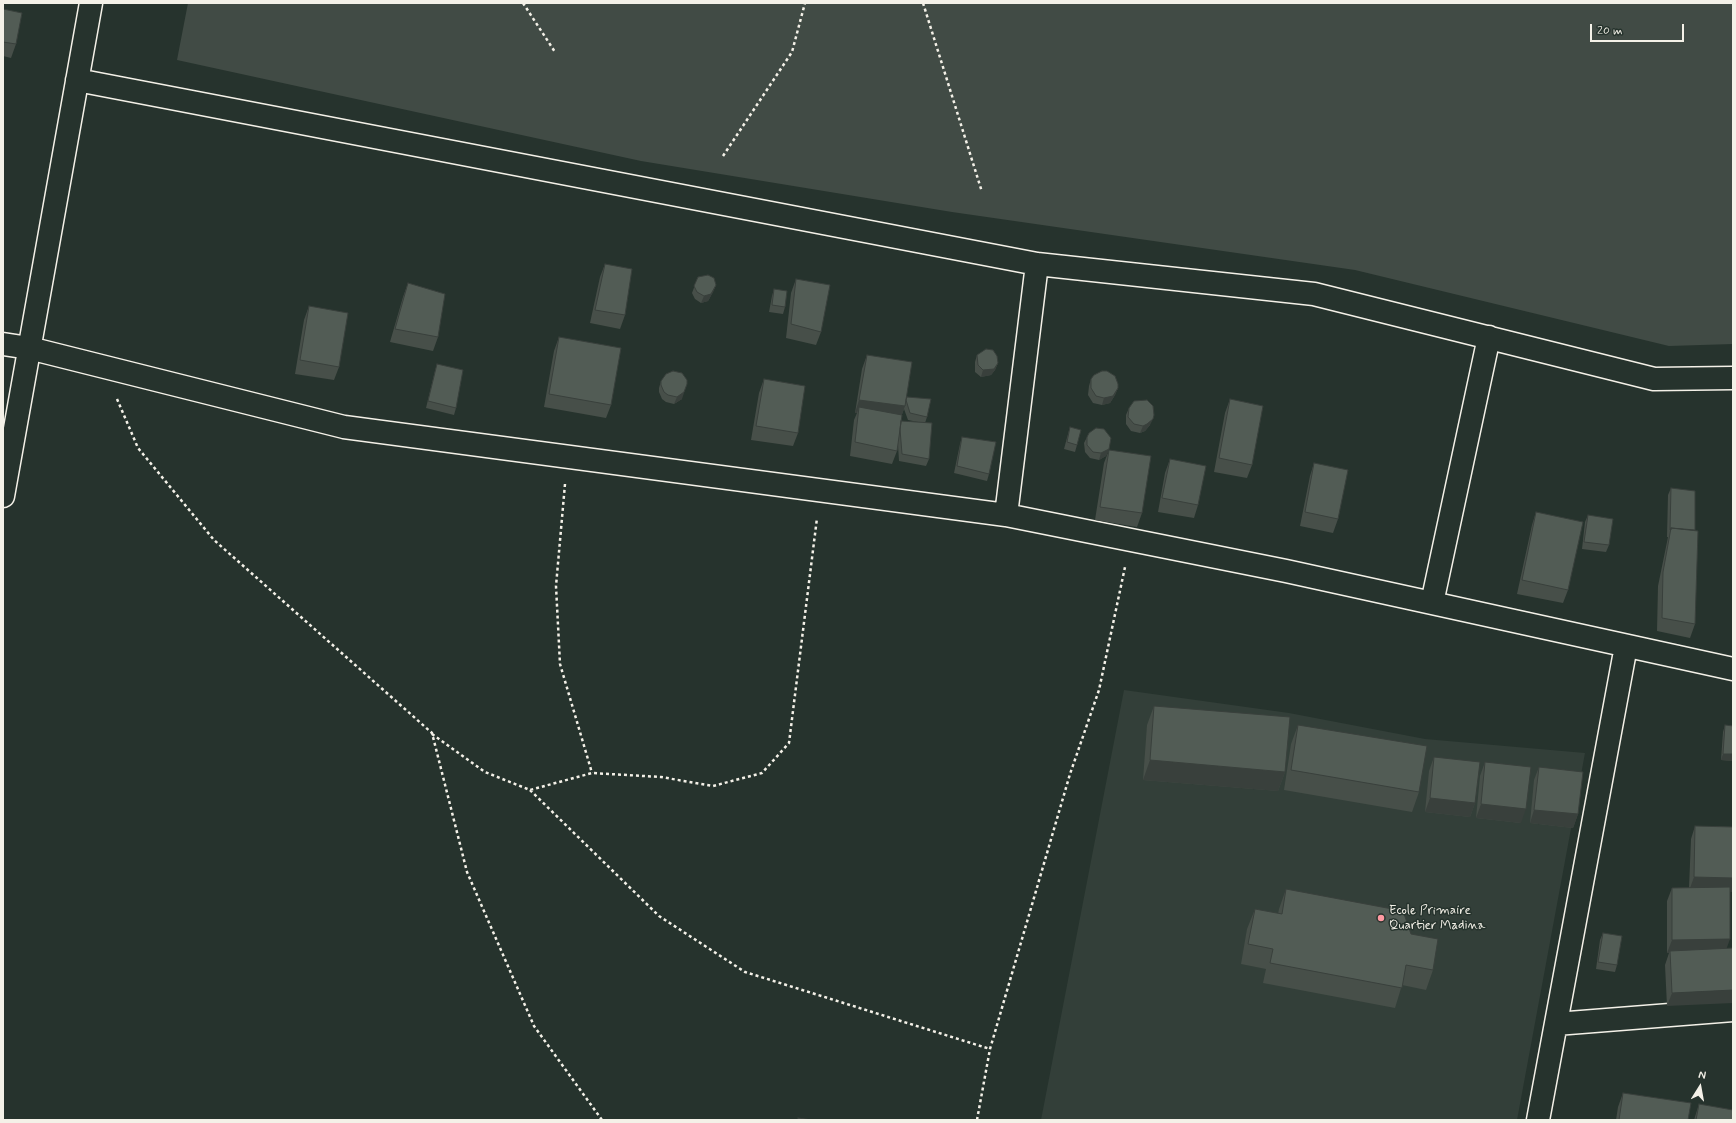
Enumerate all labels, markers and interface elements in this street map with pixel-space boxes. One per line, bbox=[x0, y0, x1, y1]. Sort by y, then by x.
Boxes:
scale bar bbox=[1592, 16, 1686, 42]
text: 20 m bbox=[1597, 23, 1623, 39]
place label: Ecole Primaire Quartier Madina bbox=[1389, 903, 1485, 934]
marker: Ecole Primaire Quartier Madina bbox=[1376, 913, 1386, 923]
north arrow bbox=[1680, 1067, 1720, 1107]
text: N bbox=[1697, 1068, 1707, 1083]

